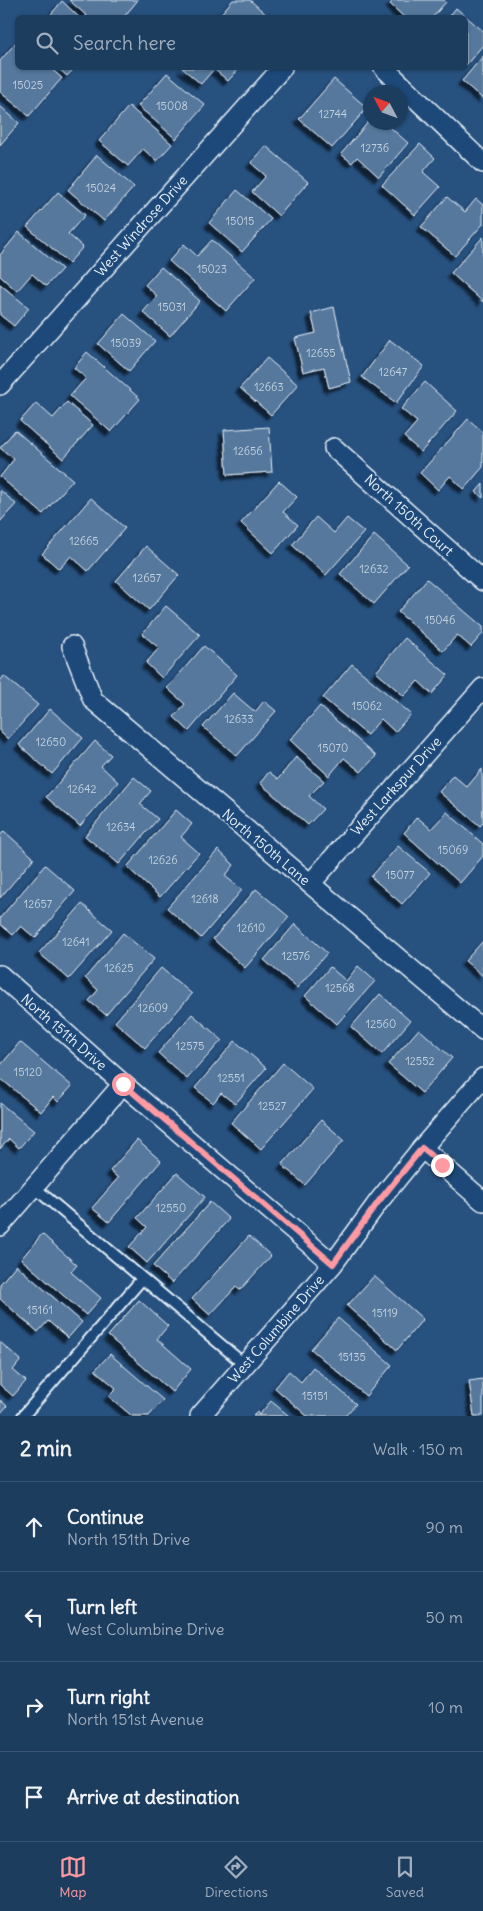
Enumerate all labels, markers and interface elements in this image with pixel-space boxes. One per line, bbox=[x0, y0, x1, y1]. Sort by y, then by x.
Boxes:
search box bbox=[15, 15, 468, 70]
icon: search bbox=[33, 29, 61, 57]
text: Search here bbox=[73, 31, 176, 55]
house number: 15025 bbox=[13, 78, 43, 92]
north arrow bbox=[363, 85, 408, 130]
house number: 15008 bbox=[156, 99, 188, 113]
house number: 12744 bbox=[319, 107, 347, 121]
house number: 12736 bbox=[361, 141, 389, 155]
street label: West Windrose Drive bbox=[91, 172, 191, 280]
house number: 15024 bbox=[86, 181, 116, 195]
house number: 15015 bbox=[226, 214, 254, 228]
house number: 15023 bbox=[197, 262, 227, 276]
house number: 15031 bbox=[158, 300, 186, 314]
house number: 15039 bbox=[111, 336, 141, 350]
house number: 12655 bbox=[306, 346, 336, 360]
house number: 12647 bbox=[379, 365, 408, 379]
house number: 12663 bbox=[254, 380, 284, 394]
house number: 12656 bbox=[233, 444, 263, 458]
street label: North 150th Court bbox=[361, 470, 457, 560]
house number: 12665 bbox=[69, 534, 99, 548]
house number: 12632 bbox=[359, 562, 389, 576]
house number: 12657 bbox=[133, 571, 162, 585]
house number: 15046 bbox=[425, 613, 455, 627]
house number: 15062 bbox=[352, 699, 382, 713]
house number: 12633 bbox=[224, 712, 254, 726]
street label: West Larkspur Drive bbox=[347, 733, 445, 839]
house number: 12650 bbox=[36, 735, 66, 749]
house number: 15070 bbox=[318, 741, 348, 755]
house number: 12642 bbox=[67, 782, 97, 796]
street label: North 150th Lane bbox=[218, 805, 314, 889]
house number: 12634 bbox=[106, 820, 136, 834]
house number: 15069 bbox=[438, 843, 468, 857]
house number: 12626 bbox=[148, 853, 178, 867]
house number: 15077 bbox=[386, 868, 415, 882]
house number: 12618 bbox=[191, 892, 219, 906]
house number: 12657 bbox=[24, 897, 53, 911]
house number: 12610 bbox=[237, 921, 265, 935]
house number: 12641 bbox=[62, 935, 90, 949]
house number: 12576 bbox=[282, 949, 310, 963]
house number: 12625 bbox=[104, 961, 134, 975]
house number: 12568 bbox=[325, 981, 355, 995]
street label: North 151th Drive bbox=[17, 990, 111, 1074]
house number: 12609 bbox=[138, 1001, 168, 1015]
house number: 12560 bbox=[366, 1017, 396, 1031]
house number: 12575 bbox=[176, 1039, 204, 1053]
house number: 12552 bbox=[405, 1054, 435, 1068]
house number: 15120 bbox=[14, 1065, 42, 1079]
house number: 12551 bbox=[217, 1071, 245, 1085]
route start bbox=[112, 1073, 135, 1096]
house number: 12527 bbox=[258, 1099, 287, 1113]
route end bbox=[431, 1154, 454, 1177]
house number: 12550 bbox=[156, 1201, 186, 1215]
street label: West Columbine Drive bbox=[224, 1271, 328, 1387]
house number: 15161 bbox=[27, 1303, 53, 1317]
house number: 15119 bbox=[372, 1306, 398, 1320]
house number: 15135 bbox=[338, 1350, 366, 1364]
house number: 15151 bbox=[302, 1389, 328, 1403]
text: 2 min bbox=[20, 1435, 72, 1462]
text: Walk · 150 m bbox=[373, 1439, 463, 1459]
text: Continue bbox=[67, 1505, 144, 1529]
icon: ahead bbox=[20, 1513, 48, 1541]
text: 90 m bbox=[425, 1517, 463, 1537]
text: North 151th Drive bbox=[67, 1529, 190, 1549]
text: Turn left bbox=[67, 1595, 137, 1619]
icon: left bbox=[20, 1603, 48, 1631]
text: 50 m bbox=[425, 1607, 463, 1627]
text: West Columbine Drive bbox=[67, 1619, 224, 1639]
text: Turn right bbox=[67, 1685, 150, 1709]
icon: right bbox=[20, 1693, 48, 1721]
text: 10 m bbox=[428, 1697, 463, 1717]
text: North 151st Avenue bbox=[67, 1709, 204, 1729]
icon: arrive bbox=[20, 1783, 48, 1811]
text: Arrive at destination bbox=[67, 1785, 240, 1809]
tab: Map bbox=[59, 1853, 87, 1901]
tab: Directions bbox=[205, 1853, 268, 1901]
tab: Saved bbox=[386, 1853, 424, 1901]

